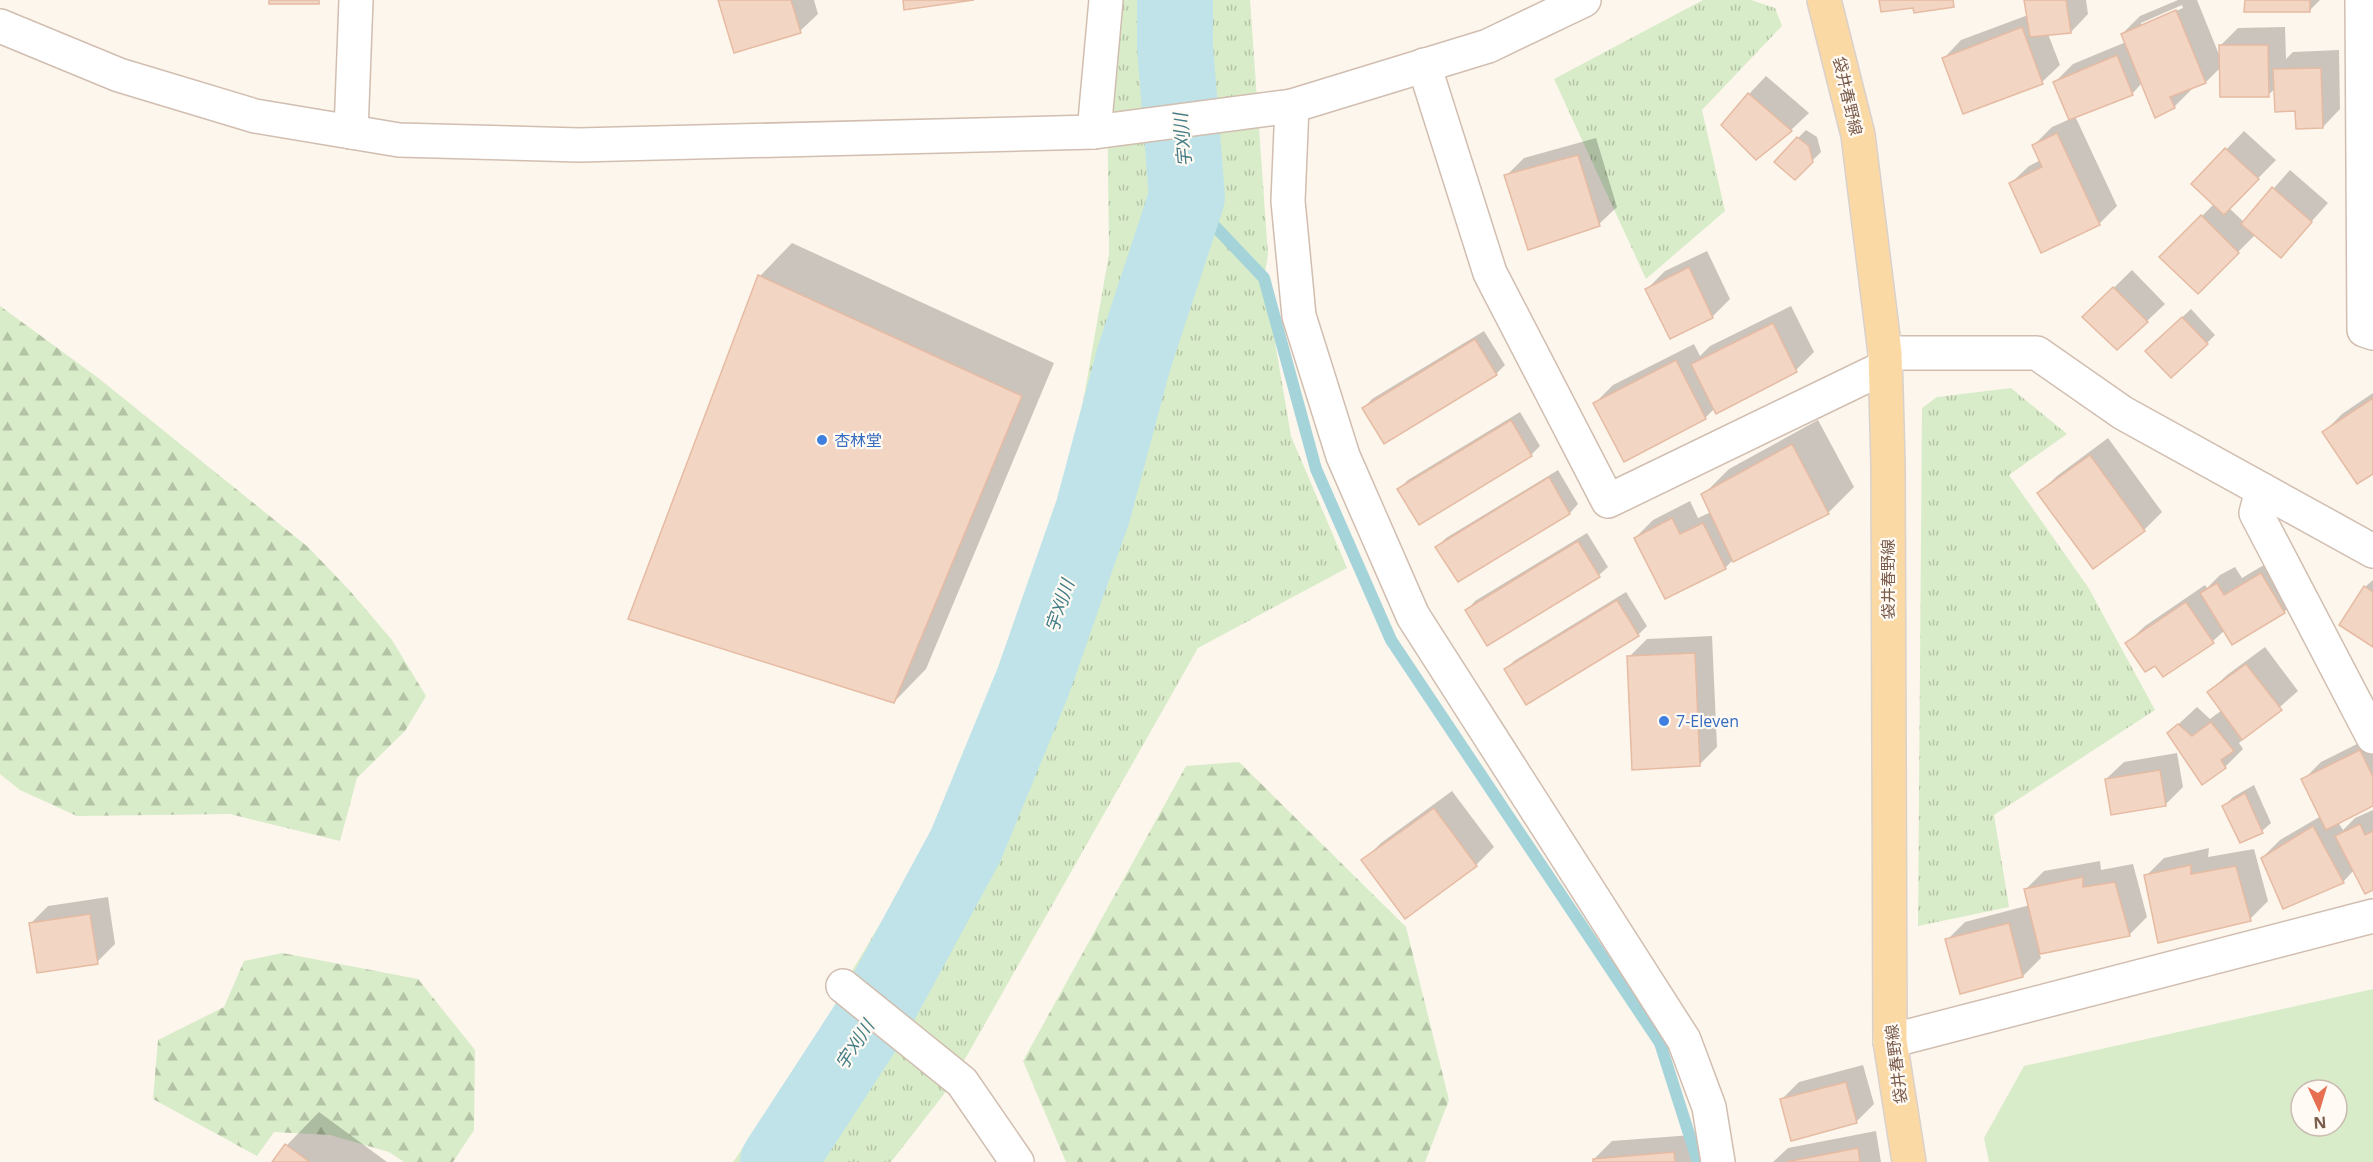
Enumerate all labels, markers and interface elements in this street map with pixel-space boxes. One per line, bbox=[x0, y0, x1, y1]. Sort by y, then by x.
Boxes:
street label: 袋井春野線 bbox=[1828, 55, 1868, 137]
water label: 宇刈川 bbox=[1168, 110, 1196, 168]
place label: 杏林堂 bbox=[834, 429, 882, 451]
marker: 杏林堂 bbox=[815, 433, 829, 447]
street label: 袋井春野線 bbox=[1877, 539, 1899, 619]
water label: 宇刈川 bbox=[1039, 574, 1080, 635]
place label: 7-Eleven bbox=[1676, 710, 1739, 732]
marker: 7-Eleven bbox=[1657, 714, 1671, 728]
water label: 宇刈川 bbox=[829, 1014, 880, 1074]
street label: 袋井春野線 bbox=[1880, 1023, 1912, 1105]
north arrow bbox=[2289, 1078, 2349, 1138]
text: N bbox=[2313, 1112, 2327, 1134]

